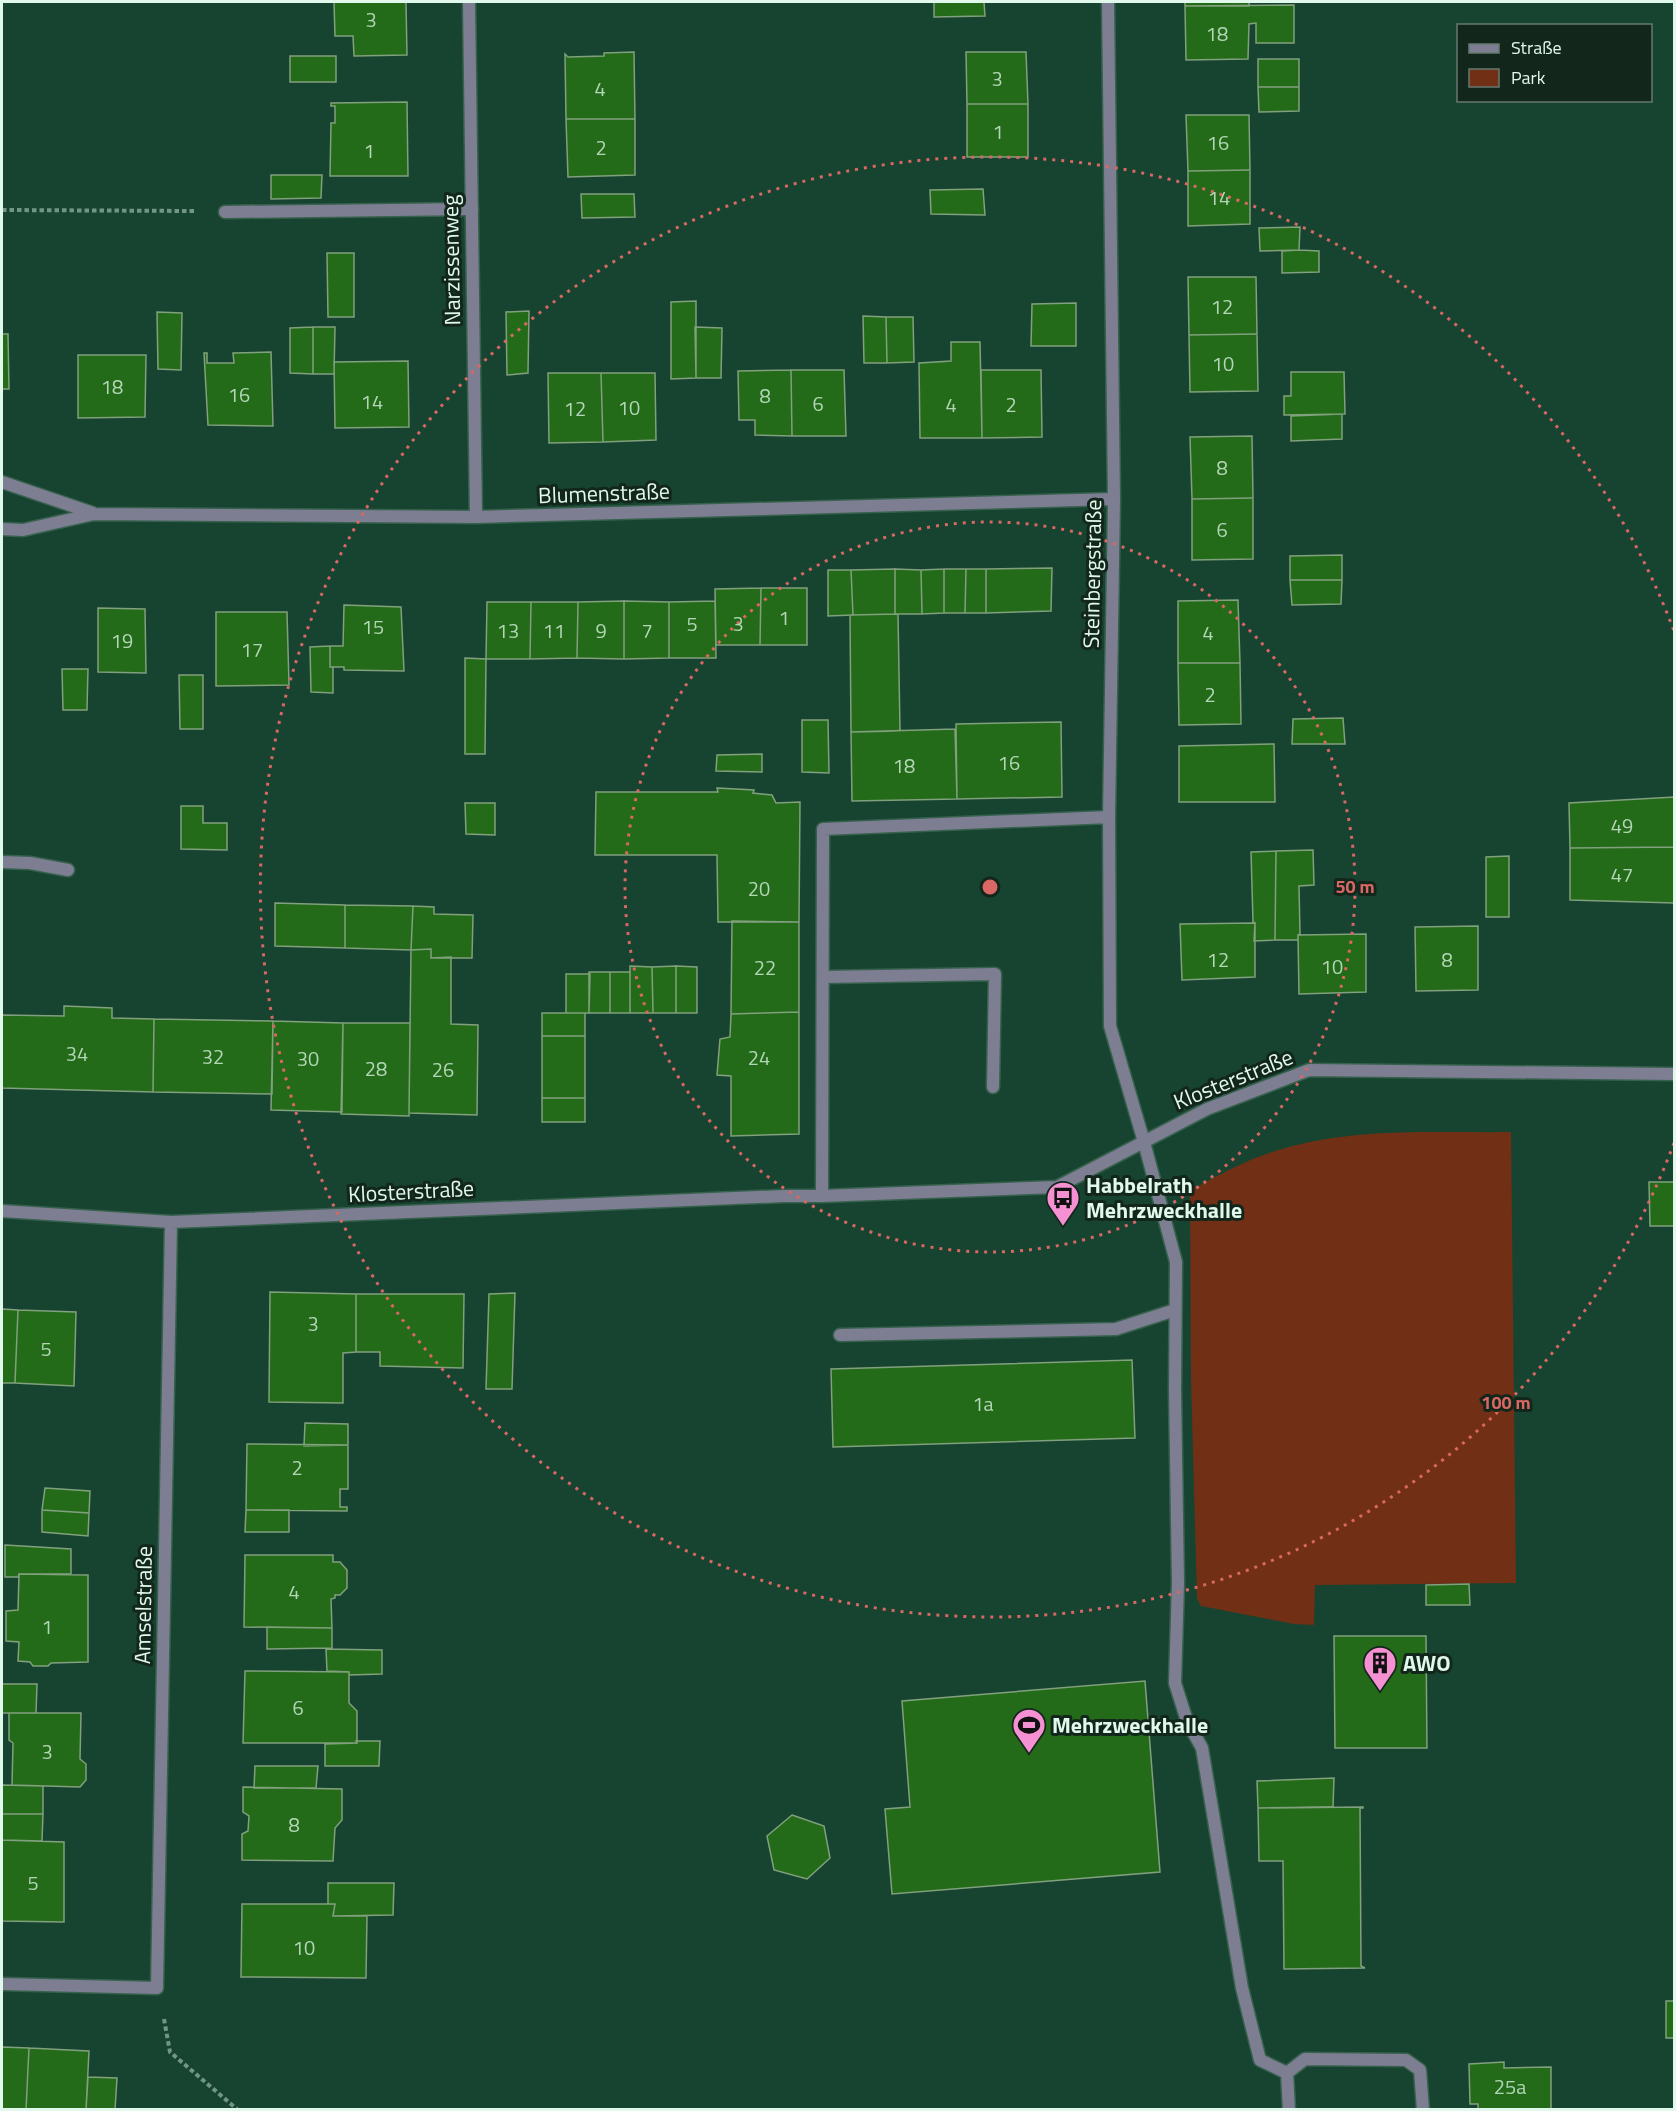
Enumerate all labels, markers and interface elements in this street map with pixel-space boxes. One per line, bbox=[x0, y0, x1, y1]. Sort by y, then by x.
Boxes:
house number: 3 bbox=[365, 4, 377, 35]
house number: 18 bbox=[1206, 18, 1228, 49]
legend bbox=[1457, 24, 1652, 102]
text: Straße bbox=[1511, 34, 1562, 61]
house number: 3 bbox=[991, 63, 1003, 94]
text: Park bbox=[1511, 64, 1546, 91]
house number: 4 bbox=[594, 73, 606, 104]
house number: 1 bbox=[992, 116, 1004, 147]
house number: 16 bbox=[1207, 127, 1229, 158]
house number: 2 bbox=[595, 132, 607, 163]
house number: 1 bbox=[363, 135, 375, 166]
house number: 14 bbox=[1208, 182, 1230, 213]
street label: Narzissenweg bbox=[433, 194, 469, 326]
house number: 12 bbox=[1211, 291, 1233, 322]
house number: 10 bbox=[1212, 348, 1234, 379]
house number: 18 bbox=[101, 371, 123, 402]
house number: 16 bbox=[228, 379, 250, 410]
house number: 8 bbox=[759, 380, 771, 411]
house number: 14 bbox=[361, 386, 383, 417]
house number: 6 bbox=[812, 388, 824, 419]
house number: 4 bbox=[945, 389, 957, 420]
house number: 2 bbox=[1005, 389, 1017, 420]
house number: 10 bbox=[618, 392, 640, 423]
house number: 12 bbox=[564, 393, 586, 424]
house number: 8 bbox=[1216, 452, 1228, 483]
street label: Blumenstraße bbox=[537, 474, 671, 512]
street label: Steinbergstraße bbox=[1074, 499, 1110, 649]
house number: 6 bbox=[1216, 514, 1228, 545]
house number: 1 bbox=[778, 602, 790, 633]
house number: 5 bbox=[686, 608, 698, 639]
house number: 3 bbox=[732, 608, 744, 639]
house number: 15 bbox=[362, 611, 384, 642]
house number: 13 bbox=[497, 615, 519, 646]
house number: 11 bbox=[543, 615, 565, 646]
house number: 9 bbox=[595, 615, 607, 646]
house number: 7 bbox=[641, 615, 653, 646]
house number: 4 bbox=[1202, 617, 1214, 648]
house number: 19 bbox=[111, 625, 133, 656]
house number: 17 bbox=[241, 634, 263, 665]
house number: 2 bbox=[1204, 679, 1216, 710]
house number: 16 bbox=[998, 747, 1020, 778]
house number: 18 bbox=[893, 750, 915, 781]
house number: 49 bbox=[1611, 810, 1633, 841]
house number: 47 bbox=[1611, 859, 1633, 890]
house number: 20 bbox=[748, 873, 770, 904]
text: 50 m bbox=[1335, 873, 1375, 900]
centre of rings bbox=[980, 877, 1000, 897]
house number: 12 bbox=[1207, 944, 1229, 975]
house number: 8 bbox=[1441, 944, 1453, 975]
house number: 10 bbox=[1321, 951, 1343, 982]
house number: 22 bbox=[754, 952, 776, 983]
house number: 34 bbox=[66, 1038, 88, 1069]
street label: Klosterstraße bbox=[1168, 1040, 1298, 1118]
house number: 32 bbox=[202, 1041, 224, 1072]
house number: 24 bbox=[748, 1042, 770, 1073]
house number: 30 bbox=[297, 1043, 319, 1074]
house number: 28 bbox=[365, 1053, 387, 1084]
house number: 26 bbox=[432, 1054, 454, 1085]
place label: Habbelrath Mehrzweckhalle bbox=[1086, 1168, 1242, 1227]
street label: Klosterstraße bbox=[347, 1171, 475, 1211]
bus stop icon: Habbelrath Mehrzweckhalle bbox=[1045, 1180, 1081, 1227]
house number: 3 bbox=[307, 1308, 319, 1339]
house number: 5 bbox=[40, 1333, 52, 1364]
house number: 1a bbox=[972, 1388, 994, 1419]
text: 100 m bbox=[1481, 1389, 1531, 1416]
house number: 2 bbox=[291, 1452, 303, 1483]
street label: Amselstraße bbox=[125, 1546, 161, 1664]
house number: 4 bbox=[288, 1576, 300, 1607]
house number: 1 bbox=[41, 1611, 53, 1642]
building icon: AWO bbox=[1362, 1645, 1398, 1692]
place label: AWO bbox=[1403, 1646, 1451, 1680]
house number: 6 bbox=[292, 1692, 304, 1723]
sports icon: Mehrzweckhalle bbox=[1011, 1707, 1047, 1754]
place label: Mehrzweckhalle bbox=[1052, 1708, 1208, 1742]
house number: 3 bbox=[41, 1736, 53, 1767]
house number: 8 bbox=[288, 1809, 300, 1840]
house number: 5 bbox=[27, 1867, 39, 1898]
house number: 10 bbox=[293, 1932, 315, 1963]
house number: 25a bbox=[1494, 2071, 1526, 2102]

